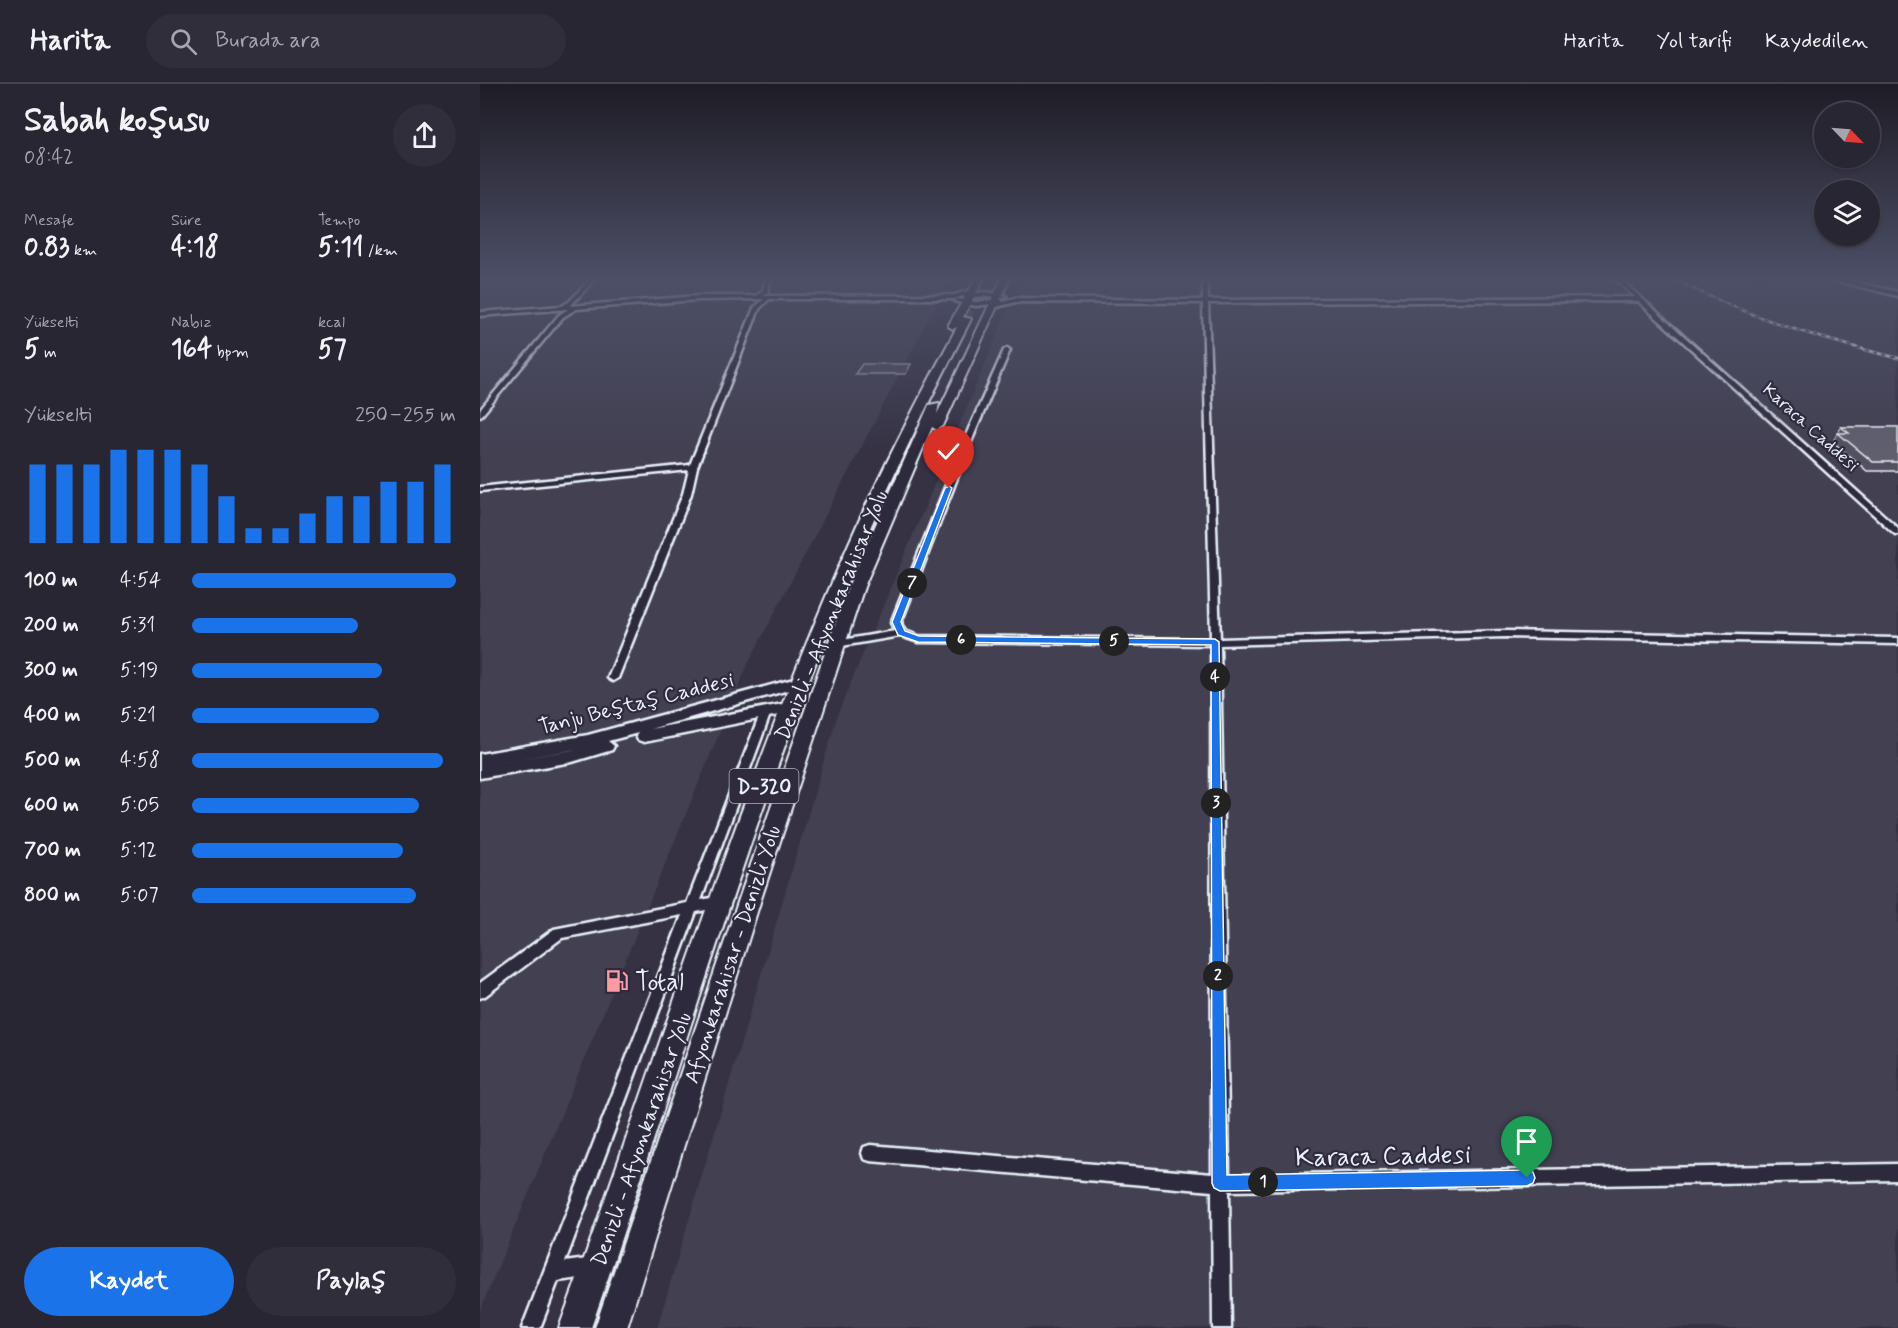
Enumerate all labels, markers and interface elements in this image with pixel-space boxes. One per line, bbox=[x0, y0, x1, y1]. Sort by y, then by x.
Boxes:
search box bbox=[146, 14, 566, 68]
text: Harita bbox=[30, 23, 110, 60]
icon: search bbox=[167, 25, 200, 58]
text: Burada ara bbox=[215, 27, 320, 55]
text: Harita bbox=[1563, 27, 1624, 55]
text: Yol tarifi bbox=[1657, 27, 1732, 55]
text: Kaydedilen bbox=[1765, 27, 1868, 55]
text: Sabah koşusu bbox=[24, 99, 210, 143]
north arrow bbox=[1814, 102, 1880, 168]
map controls bbox=[1814, 102, 1880, 246]
button: share bbox=[393, 104, 456, 167]
text: 08:42 bbox=[24, 144, 74, 171]
button: layers bbox=[1814, 180, 1880, 246]
text: Mesafe bbox=[24, 210, 74, 231]
text: Süre bbox=[171, 210, 202, 231]
text: Tempo bbox=[318, 210, 360, 231]
text: 0.83 bbox=[24, 231, 70, 265]
text: 4:18 bbox=[171, 231, 219, 265]
text: 5:11 bbox=[318, 231, 363, 265]
text: km bbox=[70, 240, 97, 261]
text: /km bbox=[363, 240, 398, 261]
text: Yükselti bbox=[24, 312, 78, 333]
text: Nabız bbox=[171, 312, 212, 333]
text: kcal bbox=[318, 312, 345, 333]
text: 5 bbox=[24, 333, 40, 367]
text: 164 bbox=[171, 333, 212, 367]
text: 57 bbox=[318, 333, 347, 367]
text: m bbox=[40, 342, 57, 363]
text: bpm bbox=[212, 342, 249, 363]
street label: Karaca Caddesi bbox=[1757, 378, 1864, 477]
text: Yükselti bbox=[24, 402, 92, 429]
text: 250–255 m bbox=[355, 402, 456, 429]
pin bbox=[923, 426, 974, 488]
icon: check bbox=[932, 435, 965, 468]
street label: Denizli - Afyonkarahisar Yolu bbox=[769, 486, 895, 744]
text: 100 m bbox=[24, 567, 78, 594]
text: 4:54 bbox=[120, 567, 161, 594]
pin: 7 bbox=[897, 568, 927, 598]
text: 7 bbox=[907, 572, 917, 593]
text: 200 m bbox=[24, 612, 79, 639]
text: 5:31 bbox=[120, 612, 155, 639]
pin: 6 bbox=[946, 625, 976, 655]
pin: 5 bbox=[1099, 626, 1129, 656]
text: 6 bbox=[957, 629, 965, 650]
text: 5 bbox=[1109, 630, 1119, 651]
text: 300 m bbox=[24, 657, 78, 684]
text: 5:19 bbox=[120, 657, 158, 684]
pin: 4 bbox=[1200, 662, 1230, 692]
street label: Tanju Beştaş Caddesi bbox=[536, 666, 737, 742]
text: 4 bbox=[1210, 666, 1220, 687]
text: 400 m bbox=[24, 702, 80, 729]
text: 5:21 bbox=[120, 702, 156, 729]
text: 500 m bbox=[24, 747, 81, 774]
text: 4:58 bbox=[120, 747, 160, 774]
road number: D-320 bbox=[730, 769, 798, 803]
pin: 3 bbox=[1201, 788, 1231, 818]
text: 600 m bbox=[24, 792, 79, 819]
text: 5:05 bbox=[120, 792, 159, 819]
text: 3 bbox=[1212, 792, 1220, 813]
street label: Afyonkarahisar - Denizli Yolu bbox=[678, 822, 788, 1087]
text: 700 m bbox=[24, 837, 81, 864]
text: 5:12 bbox=[120, 837, 157, 864]
text: 800 m bbox=[24, 882, 80, 909]
text: 5:07 bbox=[120, 882, 159, 909]
pin: 2 bbox=[1203, 961, 1233, 991]
text: 2 bbox=[1214, 965, 1222, 986]
place label: Total bbox=[635, 966, 684, 1000]
fuel station icon: Total bbox=[604, 968, 630, 994]
street label: Denizli - Afyonkarahisar Yolu bbox=[585, 1009, 699, 1270]
pin bbox=[1501, 1116, 1552, 1178]
icon: arrive bbox=[1510, 1125, 1543, 1158]
street label: Karaca Caddesi bbox=[1295, 1138, 1471, 1176]
pin: 1 bbox=[1248, 1167, 1278, 1197]
text: 1 bbox=[1259, 1171, 1267, 1192]
button: Kaydet bbox=[24, 1247, 234, 1316]
button: Paylaş bbox=[246, 1247, 456, 1316]

